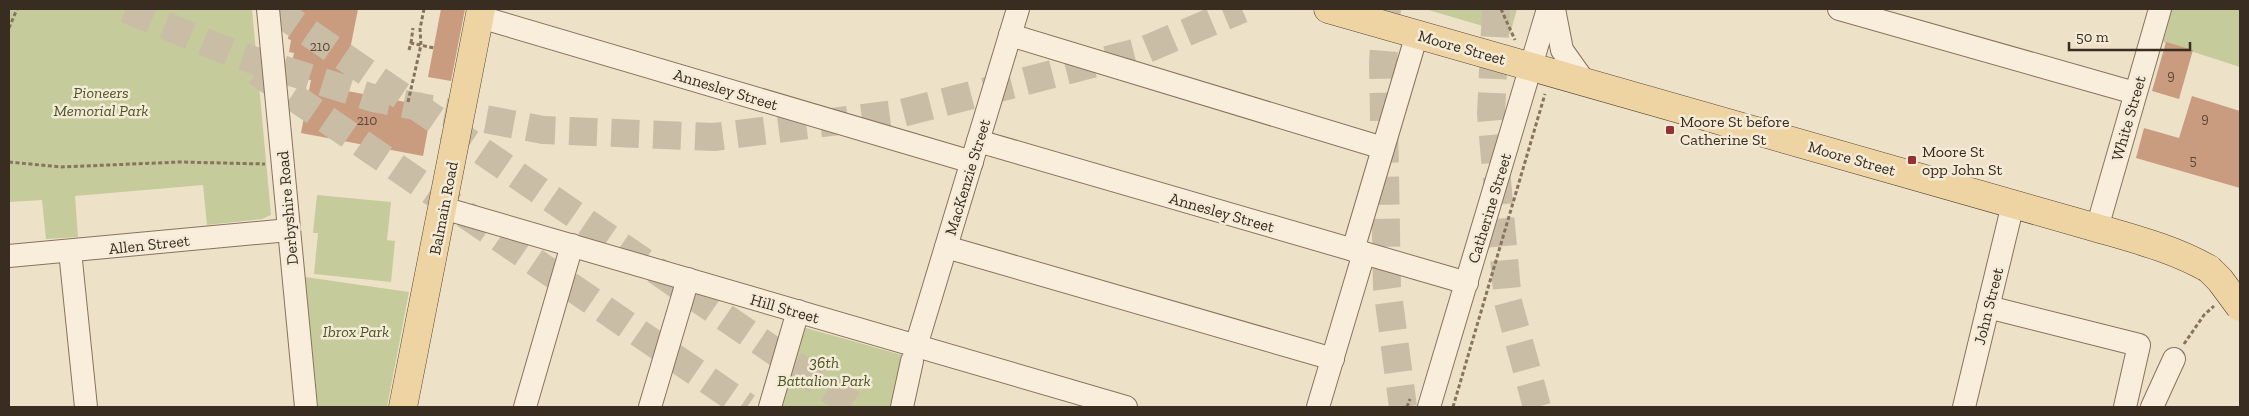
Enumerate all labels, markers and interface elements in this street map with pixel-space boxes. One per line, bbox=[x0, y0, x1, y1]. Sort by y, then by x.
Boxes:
scale bar bbox=[2069, 20, 2190, 52]
street label: Moore Street bbox=[1416, 26, 1508, 69]
text: 50 m bbox=[2076, 28, 2109, 46]
house number: 210 bbox=[310, 38, 330, 55]
street label: Annesley Street bbox=[671, 65, 780, 114]
house number: 9 bbox=[2167, 67, 2175, 84]
street label: White Street bbox=[2107, 73, 2150, 163]
park label: Pioneers Memorial Park bbox=[53, 83, 149, 120]
house number: 9 bbox=[2201, 110, 2209, 127]
house number: 210 bbox=[357, 112, 377, 129]
place label: Moore St before Catherine St bbox=[1680, 112, 1790, 149]
street label: MacKenzie Street bbox=[941, 117, 994, 238]
marker: Moore St before Catherine St bbox=[1664, 124, 1676, 136]
street label: Moore Street bbox=[1806, 137, 1898, 180]
place label: Moore St opp John St bbox=[1922, 142, 2003, 179]
street label: Derbyshire Road bbox=[273, 150, 302, 266]
street label: Catherine Street bbox=[1464, 151, 1515, 266]
house number: 5 bbox=[2189, 152, 2197, 169]
marker: Moore St opp John St bbox=[1906, 154, 1918, 166]
street label: Balmain Road bbox=[425, 160, 462, 256]
street label: Annesley Street bbox=[1167, 188, 1277, 237]
street label: Allen Street bbox=[108, 231, 191, 258]
street label: John Street bbox=[1970, 265, 2007, 347]
street label: Hill Street bbox=[748, 290, 822, 327]
park label: Ibrox Park bbox=[323, 322, 389, 341]
park label: 36th Battalion Park bbox=[777, 353, 871, 390]

